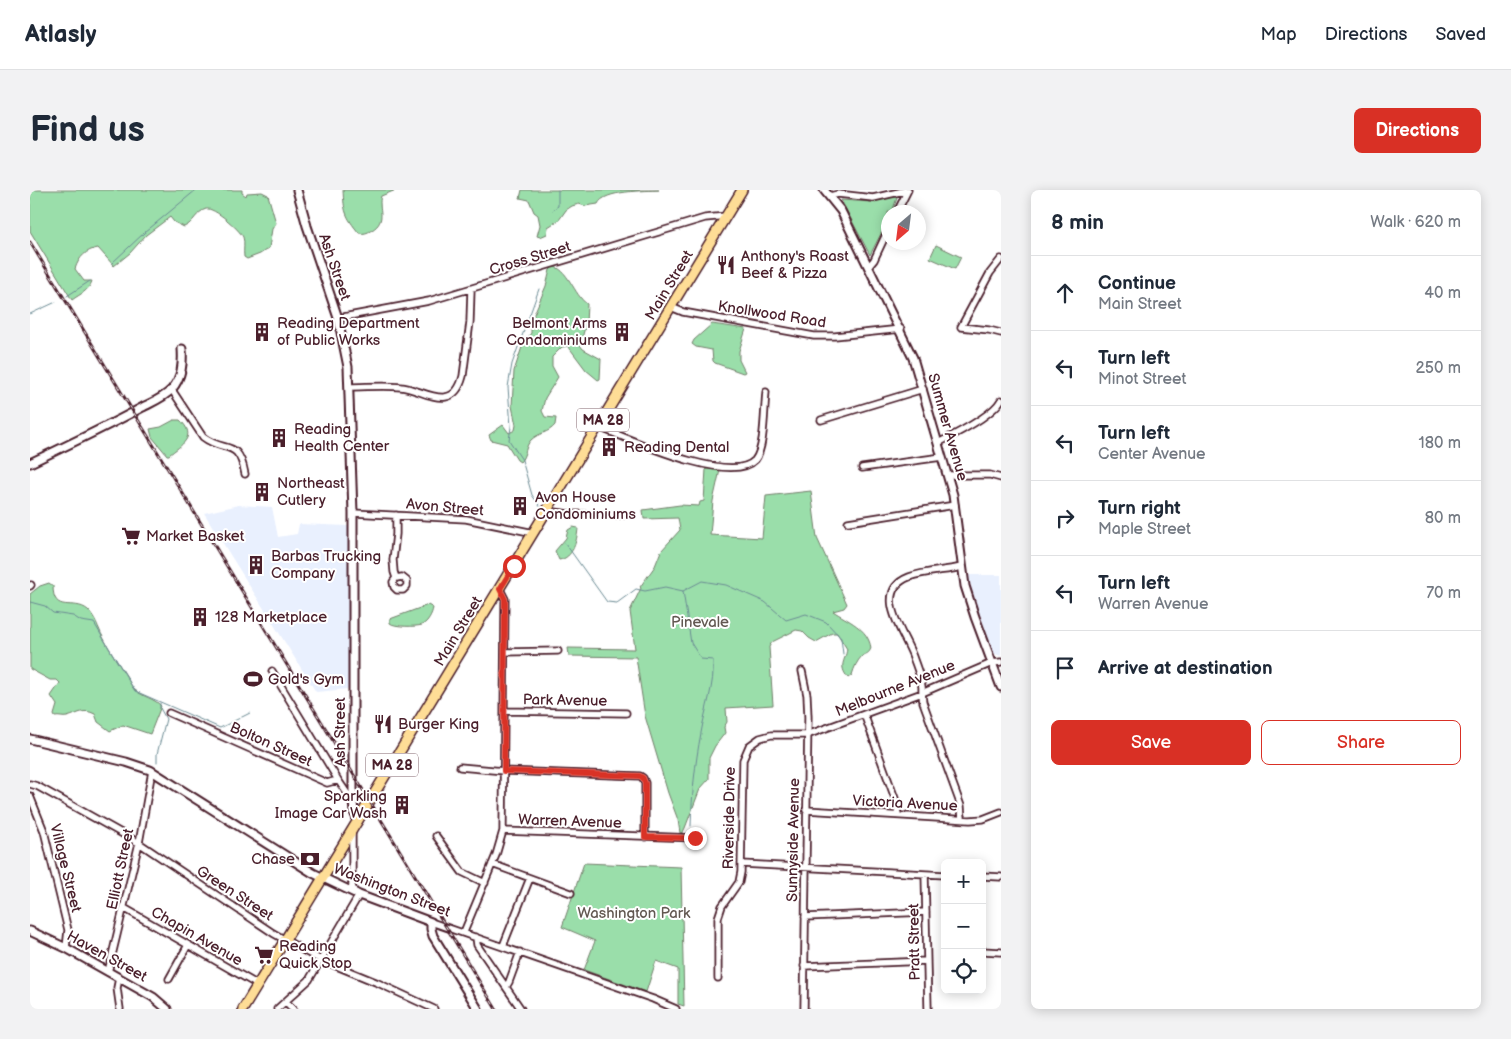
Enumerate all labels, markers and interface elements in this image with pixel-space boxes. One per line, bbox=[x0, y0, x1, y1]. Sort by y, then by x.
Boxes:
text: Atlasly bbox=[25, 20, 96, 49]
text: Map bbox=[1261, 24, 1297, 45]
text: Directions bbox=[1325, 24, 1407, 45]
text: Saved bbox=[1435, 24, 1486, 45]
button: Directions bbox=[1354, 108, 1481, 153]
text: Find us bbox=[30, 109, 145, 152]
north arrow bbox=[881, 205, 926, 250]
text: 8 min bbox=[1051, 210, 1104, 235]
text: Walk · 620 m bbox=[1370, 213, 1461, 232]
street label: Ash Street bbox=[314, 231, 355, 303]
street label: Cross Street bbox=[487, 237, 574, 280]
street label: Main Street bbox=[641, 246, 698, 324]
place label: Anthony's Roast Beef & Pizza bbox=[741, 247, 849, 283]
restaurant icon: Anthony's Roast Beef & Pizza bbox=[715, 254, 737, 276]
text: Continue bbox=[1098, 272, 1176, 295]
icon: ahead bbox=[1051, 279, 1079, 307]
text: 40 m bbox=[1424, 284, 1461, 303]
text: Main Street bbox=[1098, 295, 1182, 314]
street label: Knollwood Road bbox=[716, 297, 827, 332]
place label: Reading Department of Public Works bbox=[277, 314, 420, 350]
place label: Belmont Arms Condominiums bbox=[506, 314, 608, 350]
building icon: Reading Department of Public Works bbox=[251, 321, 273, 343]
building icon: Belmont Arms Condominiums bbox=[611, 321, 633, 343]
text: Turn left bbox=[1098, 347, 1170, 370]
icon: left bbox=[1051, 354, 1079, 382]
text: 250 m bbox=[1415, 359, 1461, 378]
text: Minot Street bbox=[1098, 370, 1186, 389]
street label: Summer Avenue bbox=[923, 371, 972, 483]
road number: MA 28 bbox=[577, 408, 629, 432]
place label: Reading Health Center bbox=[294, 420, 390, 456]
text: Turn left bbox=[1098, 422, 1170, 445]
building icon: Reading Health Center bbox=[268, 427, 290, 449]
icon: left bbox=[1051, 429, 1079, 457]
text: 180 m bbox=[1419, 434, 1461, 453]
building icon: Reading Dental bbox=[598, 436, 620, 458]
place label: Reading Dental bbox=[624, 438, 729, 457]
text: Center Avenue bbox=[1098, 445, 1206, 464]
place label: Northeast Cutlery bbox=[277, 474, 345, 510]
building icon: Northeast Cutlery bbox=[251, 481, 273, 503]
place label: Avon House Condominiums bbox=[535, 488, 636, 524]
street label: Avon Street bbox=[405, 495, 485, 520]
building icon: Avon House Condominiums bbox=[509, 495, 531, 517]
text: Turn right bbox=[1098, 497, 1181, 520]
icon: right bbox=[1051, 504, 1079, 532]
text: 80 m bbox=[1425, 509, 1461, 528]
text: Maple Street bbox=[1098, 520, 1191, 539]
supermarket icon: Market Basket bbox=[120, 525, 142, 547]
place label: Market Basket bbox=[146, 527, 245, 546]
place label: Barbas Trucking Company bbox=[271, 547, 381, 583]
building icon: Barbas Trucking Company bbox=[245, 554, 267, 576]
route start bbox=[503, 555, 526, 578]
text: Turn left bbox=[1098, 572, 1170, 595]
icon: left bbox=[1051, 579, 1079, 607]
text: 70 m bbox=[1426, 584, 1461, 603]
street label: Main Street bbox=[430, 592, 487, 670]
text: Warren Avenue bbox=[1098, 595, 1209, 614]
building icon: 128 Marketplace bbox=[189, 606, 211, 628]
place label: 128 Marketplace bbox=[215, 608, 327, 627]
park label: Pinevale bbox=[671, 613, 729, 632]
icon: arrive bbox=[1051, 654, 1079, 682]
street label: Melbourne Avenue bbox=[833, 656, 958, 721]
text: Arrive at destination bbox=[1098, 657, 1273, 680]
sports icon: Gold's Gym bbox=[242, 668, 264, 690]
place label: Gold's Gym bbox=[268, 670, 344, 689]
street label: Park Avenue bbox=[523, 690, 607, 711]
street label: Ash Street bbox=[331, 697, 350, 767]
restaurant icon: Burger King bbox=[372, 713, 394, 735]
place label: Burger King bbox=[398, 715, 479, 734]
street label: Bolton Street bbox=[227, 718, 315, 771]
button: Save bbox=[1051, 720, 1251, 765]
button: Share bbox=[1261, 720, 1461, 765]
road number: MA 28 bbox=[366, 754, 418, 776]
street label: Riverside Drive bbox=[719, 766, 740, 870]
street label: Sunnyside Avenue bbox=[783, 778, 804, 902]
place label: Sparkling Image Car Wash bbox=[275, 787, 387, 823]
street label: Victoria Avenue bbox=[852, 791, 958, 816]
building icon: Sparkling Image Car Wash bbox=[391, 794, 413, 816]
street label: Warren Avenue bbox=[518, 810, 622, 833]
street label: Village Street bbox=[45, 822, 86, 915]
street label: Elliott Street bbox=[103, 826, 138, 911]
route end bbox=[684, 827, 707, 850]
bank icon: Chase bbox=[299, 848, 321, 870]
place label: Chase bbox=[251, 850, 295, 869]
street label: Washington Street bbox=[331, 859, 453, 922]
map controls bbox=[941, 859, 986, 994]
button: + bbox=[941, 859, 986, 904]
street label: Green Street bbox=[193, 862, 277, 925]
street label: Chapin Avenue bbox=[148, 903, 246, 970]
street label: Pratt Street bbox=[904, 903, 925, 981]
park label: Washington Park bbox=[578, 904, 691, 923]
button: − bbox=[941, 904, 986, 949]
street label: Haven Street bbox=[63, 927, 151, 986]
place label: Reading Quick Stop bbox=[279, 937, 352, 973]
supermarket icon: Reading Quick Stop bbox=[253, 944, 275, 966]
button: locate bbox=[941, 949, 986, 994]

